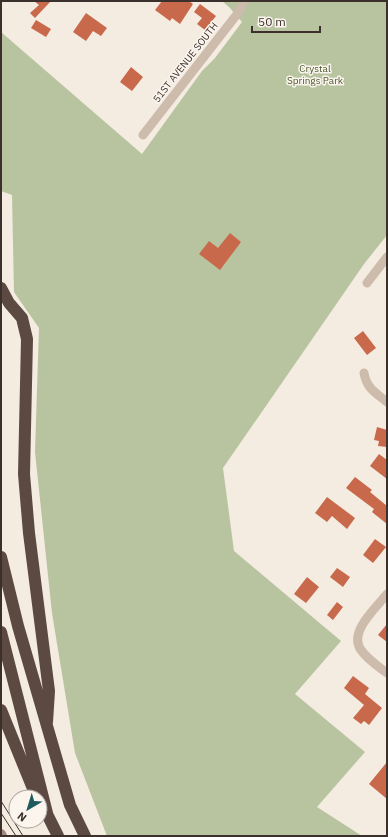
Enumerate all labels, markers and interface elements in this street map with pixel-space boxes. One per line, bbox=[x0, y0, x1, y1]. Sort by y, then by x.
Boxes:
scale bar bbox=[252, 8, 320, 34]
text: 50 m bbox=[258, 14, 286, 29]
street label: 51ST AVENUE SOUTH bbox=[150, 20, 221, 105]
park label: Crystal Springs Park bbox=[287, 62, 344, 87]
north arrow bbox=[8, 789, 48, 829]
text: N bbox=[14, 809, 29, 825]

